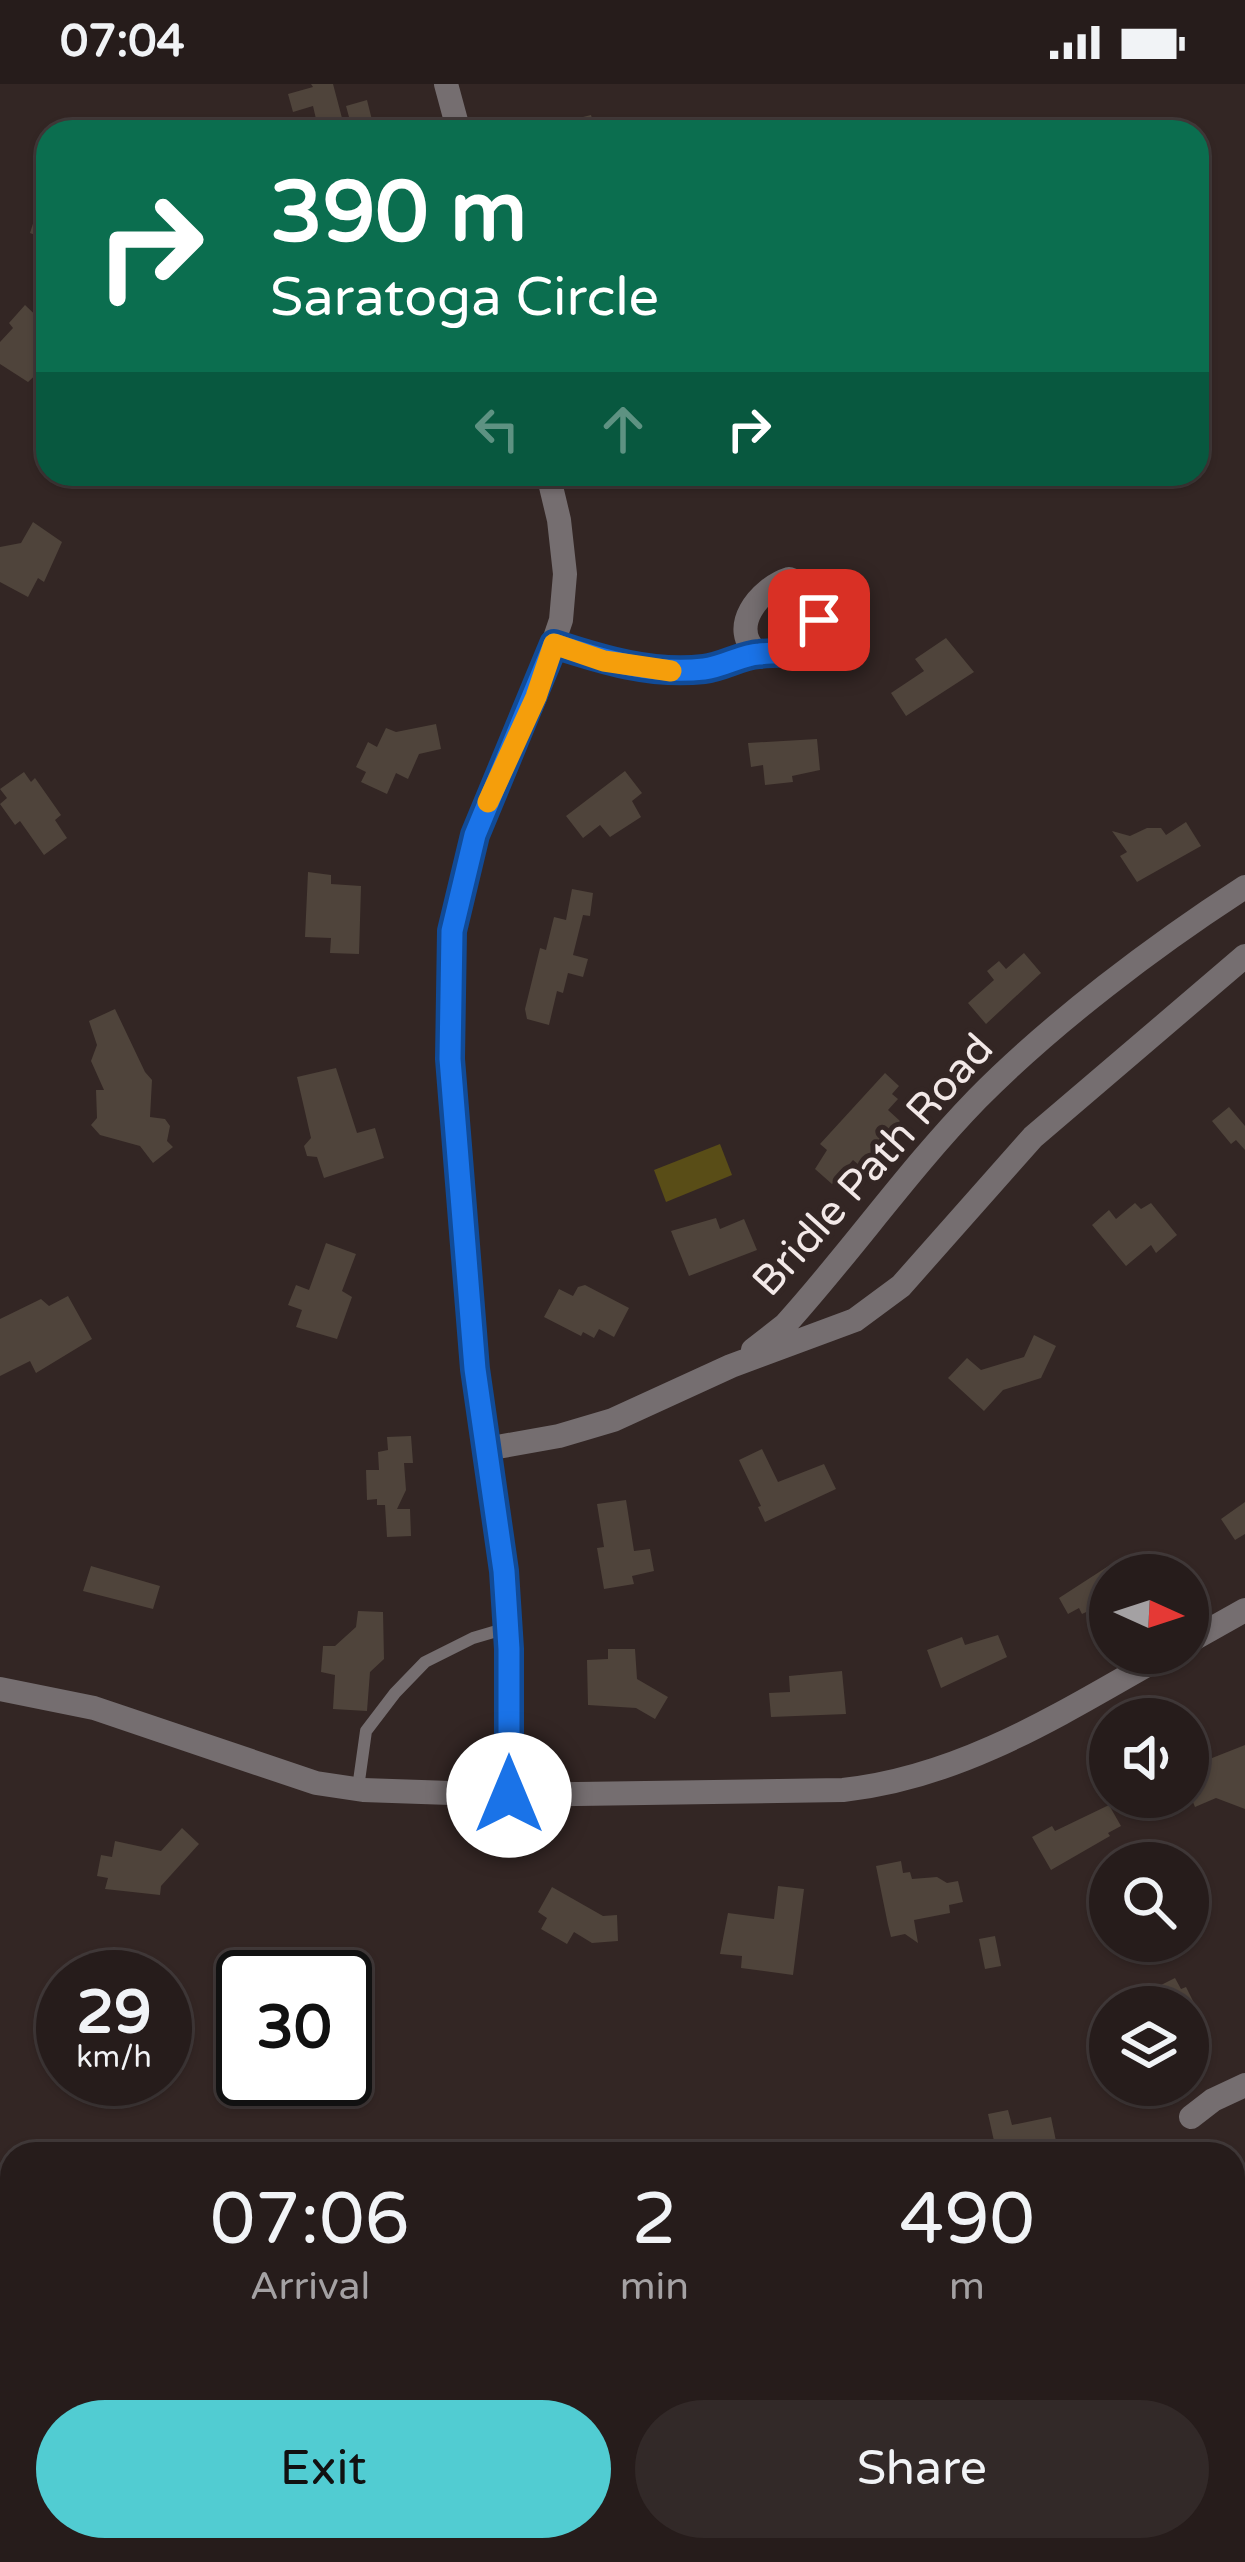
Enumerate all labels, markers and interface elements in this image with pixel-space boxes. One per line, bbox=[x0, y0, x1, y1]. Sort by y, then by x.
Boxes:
text: 07:04 bbox=[60, 15, 185, 69]
text: 390 m bbox=[270, 163, 527, 264]
icon: right bbox=[72, 168, 228, 324]
text: Saratoga Circle bbox=[270, 265, 659, 330]
icon: left bbox=[464, 396, 530, 462]
icon: ahead bbox=[590, 396, 656, 462]
icon: right bbox=[716, 396, 782, 462]
pin bbox=[768, 569, 870, 671]
icon: arrive bbox=[786, 587, 852, 653]
street label: Bridle Path Road bbox=[742, 1023, 1004, 1307]
north arrow bbox=[1089, 1554, 1209, 1674]
map controls bbox=[1089, 1554, 1209, 2106]
button: sound bbox=[1089, 1698, 1209, 1818]
position arrow bbox=[446, 1732, 572, 1858]
button: search bbox=[1089, 1842, 1209, 1962]
speed limit sign: 30 bbox=[216, 1950, 372, 2106]
text: 29 bbox=[76, 1977, 152, 2049]
button: layers bbox=[1089, 1986, 1209, 2106]
text: km/h bbox=[76, 2039, 152, 2076]
text: 07:06 bbox=[210, 2177, 410, 2264]
text: 2 bbox=[632, 2177, 677, 2264]
text: 490 bbox=[899, 2177, 1035, 2264]
text: Arrival bbox=[250, 2263, 370, 2310]
text: min bbox=[620, 2263, 689, 2310]
text: m bbox=[949, 2263, 985, 2310]
button: Exit bbox=[36, 2400, 611, 2538]
button: Share bbox=[635, 2400, 1209, 2538]

